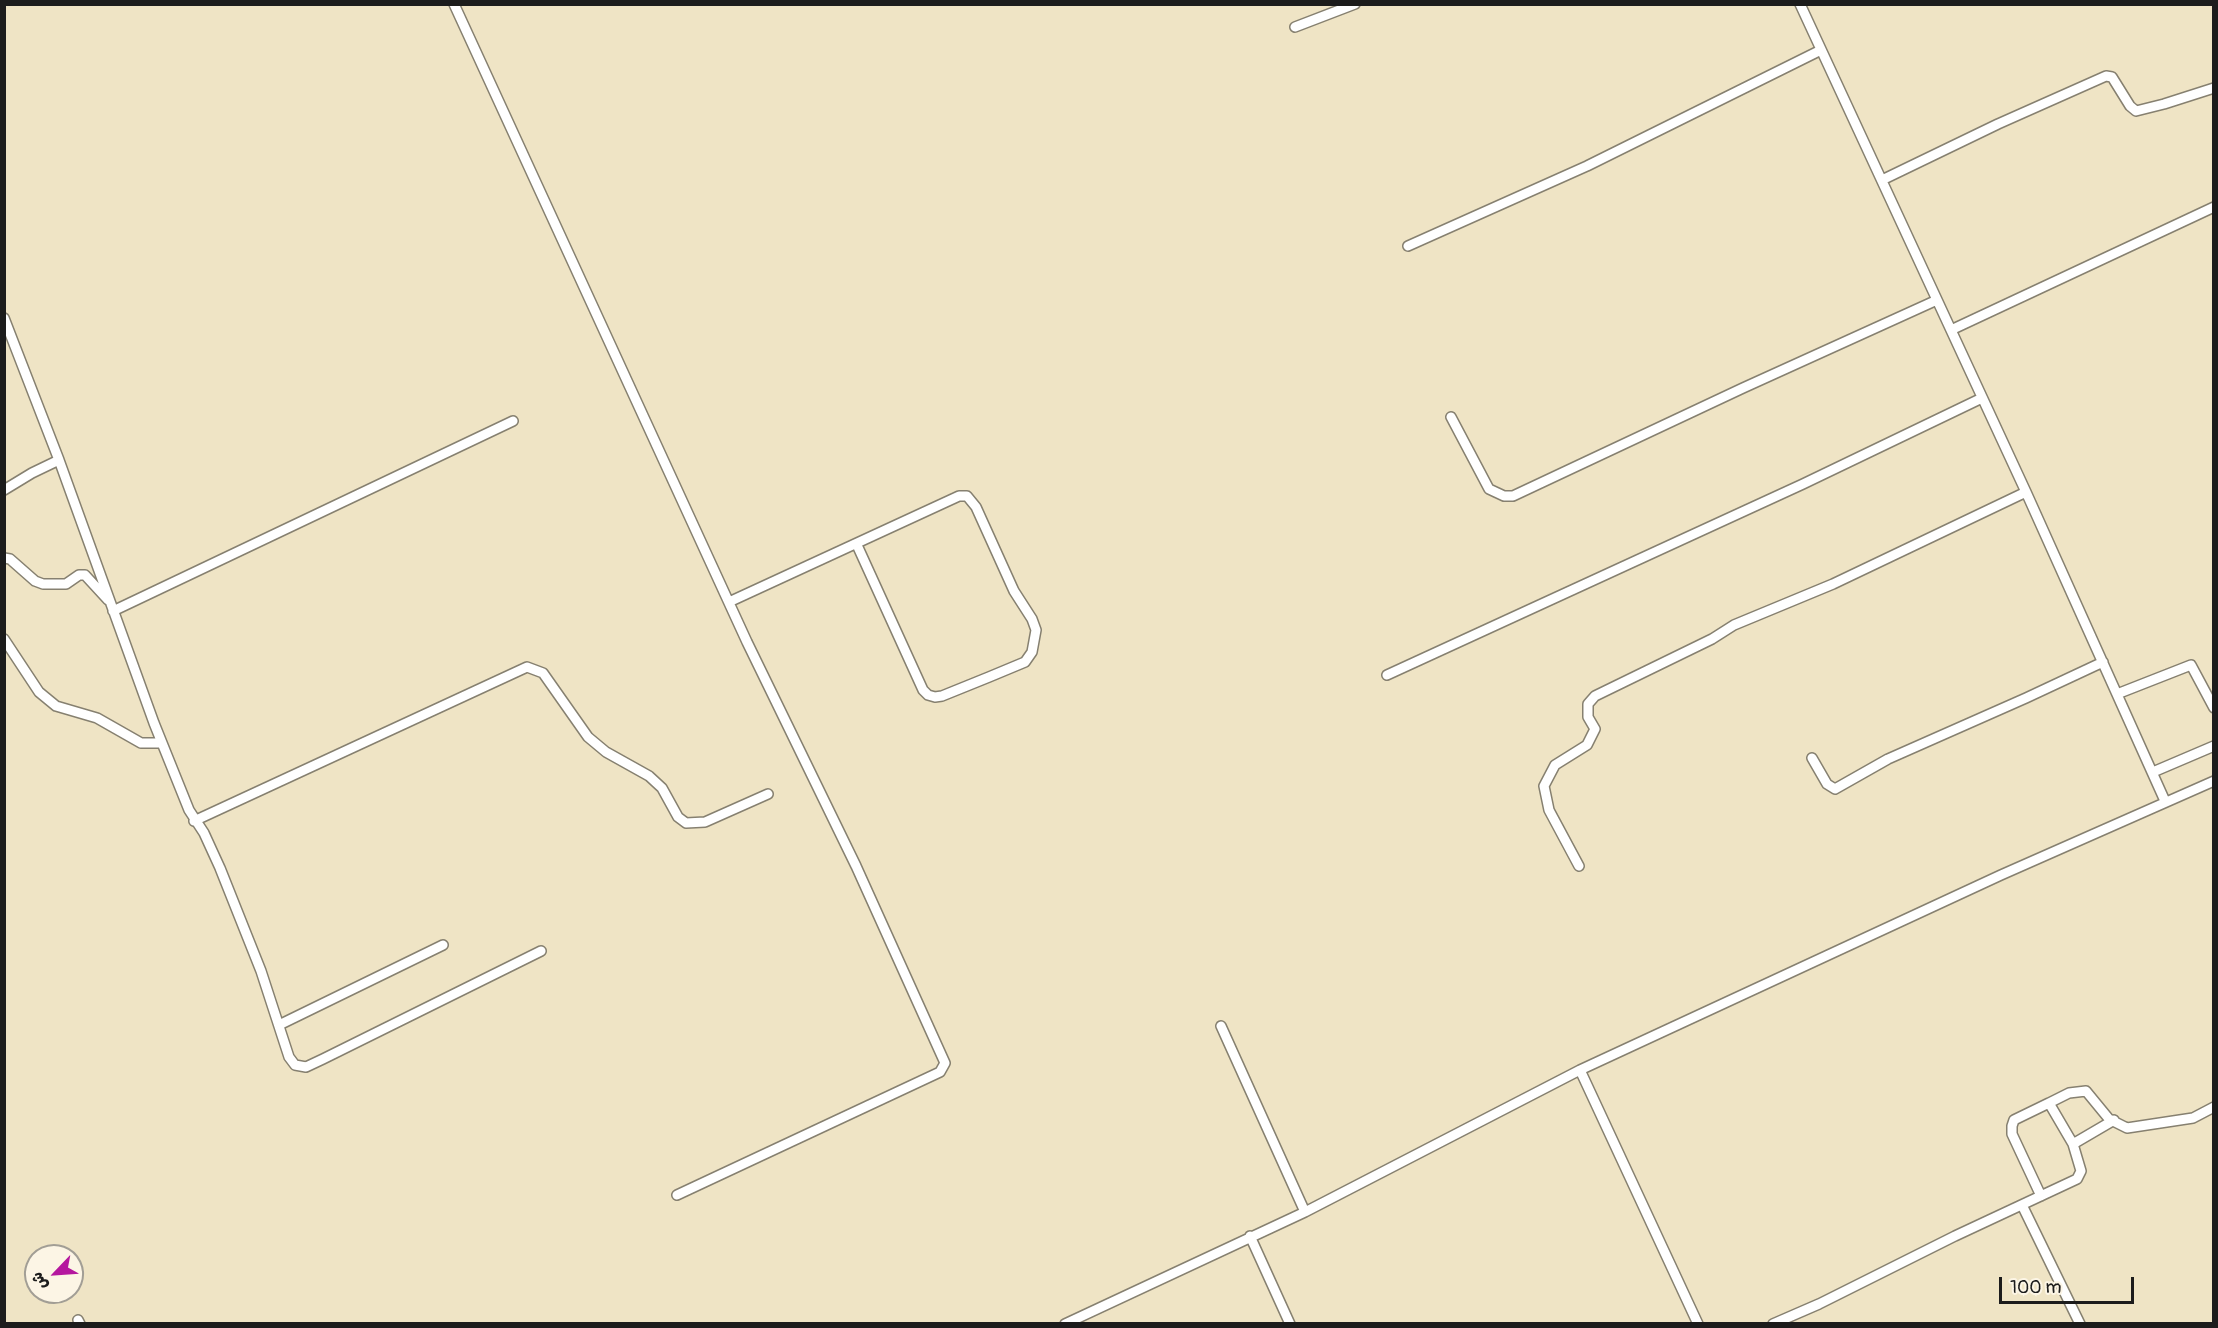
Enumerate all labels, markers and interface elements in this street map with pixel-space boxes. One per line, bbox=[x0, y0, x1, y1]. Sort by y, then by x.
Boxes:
north arrow bbox=[24, 1244, 84, 1304]
scale bar bbox=[2002, 1265, 2137, 1303]
text: ش bbox=[27, 1269, 52, 1293]
text: 100 m bbox=[2010, 1276, 2062, 1299]

